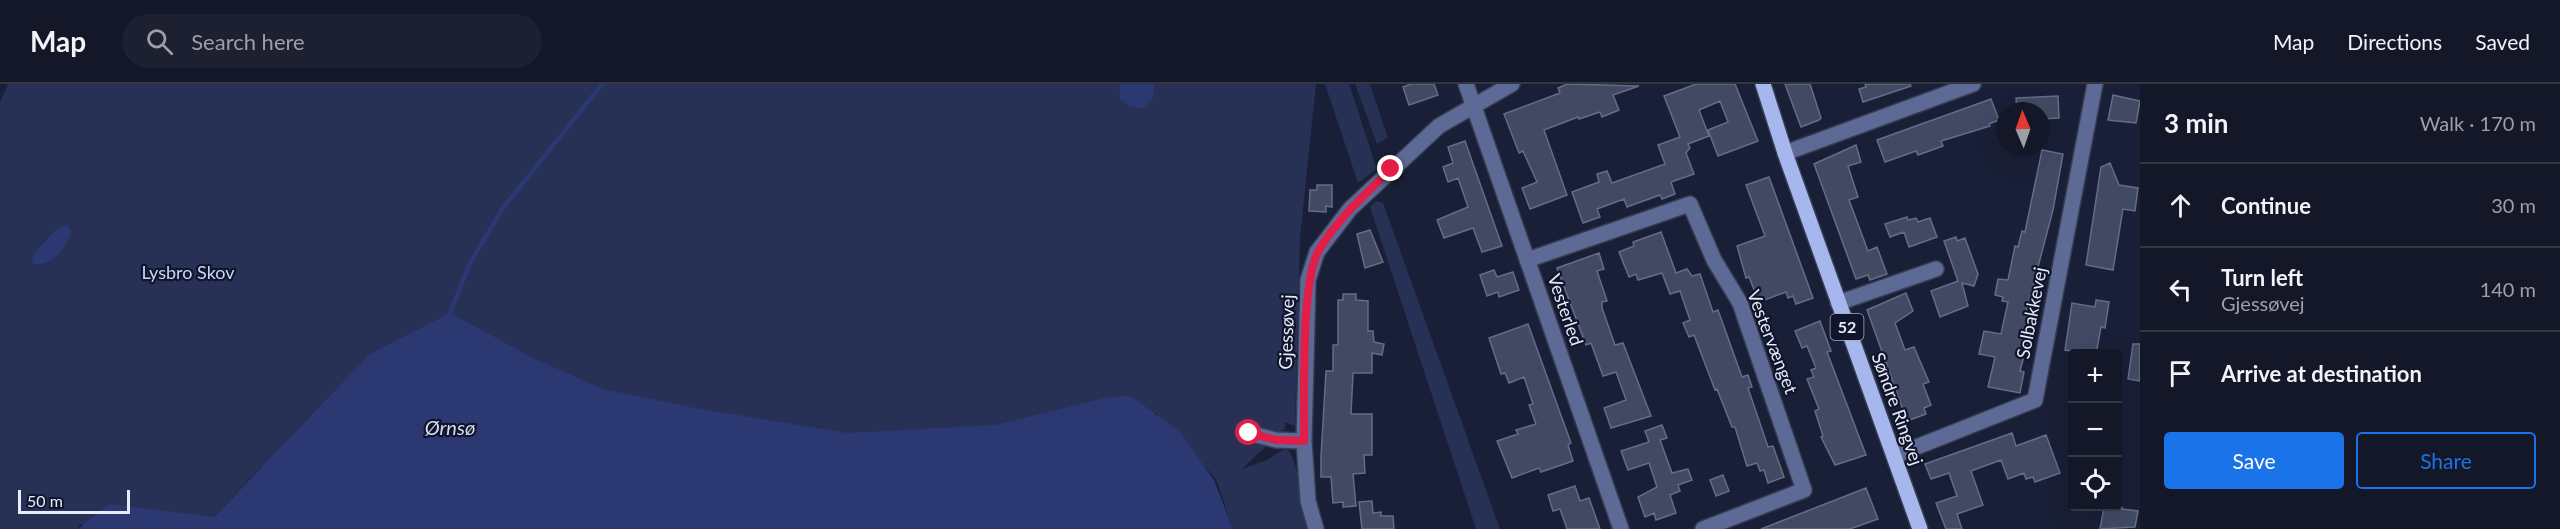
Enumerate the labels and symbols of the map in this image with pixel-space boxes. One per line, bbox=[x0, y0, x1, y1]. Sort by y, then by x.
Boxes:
north arrow bbox=[1996, 102, 2050, 156]
route end bbox=[1377, 155, 1403, 181]
park label: Lysbro Skov bbox=[141, 261, 235, 283]
street label: Solbakkevej bbox=[2011, 265, 2051, 361]
street label: Vesterled bbox=[1543, 271, 1588, 348]
street label: Vestervænget bbox=[1743, 287, 1803, 397]
street label: Gjessøvej bbox=[1274, 294, 1298, 370]
road number: 52 bbox=[1830, 314, 1864, 340]
street label: Søndre Ringvej bbox=[1867, 349, 1928, 468]
water label: Ørnsø bbox=[425, 415, 475, 439]
route start bbox=[1235, 419, 1261, 445]
scale bar bbox=[18, 487, 130, 514]

